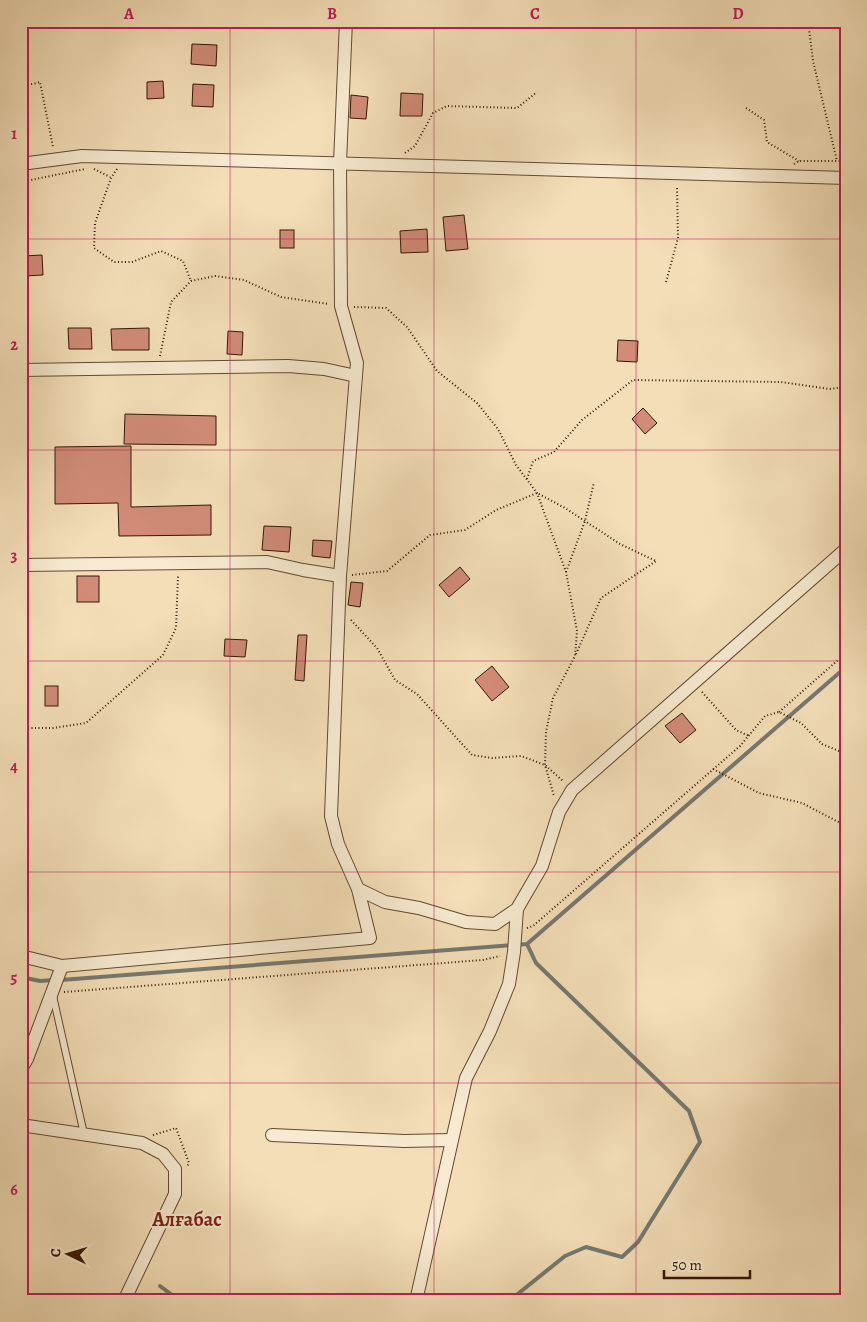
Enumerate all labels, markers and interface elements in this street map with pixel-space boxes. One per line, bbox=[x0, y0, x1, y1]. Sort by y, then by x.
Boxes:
text: A bbox=[123, 3, 135, 25]
text: B bbox=[327, 3, 337, 25]
text: C bbox=[530, 3, 540, 25]
text: D bbox=[732, 3, 744, 25]
text: 1 bbox=[11, 123, 17, 145]
text: 2 bbox=[10, 334, 18, 356]
text: 3 bbox=[11, 545, 18, 567]
text: 4 bbox=[10, 756, 18, 778]
text: 5 bbox=[11, 967, 18, 989]
text: 6 bbox=[10, 1179, 18, 1201]
district label: Алғабас bbox=[151, 1206, 222, 1233]
north arrow bbox=[42, 1230, 92, 1280]
text: С bbox=[46, 1247, 65, 1258]
scale bar bbox=[664, 1247, 751, 1279]
text: 50 m bbox=[672, 1255, 702, 1275]

